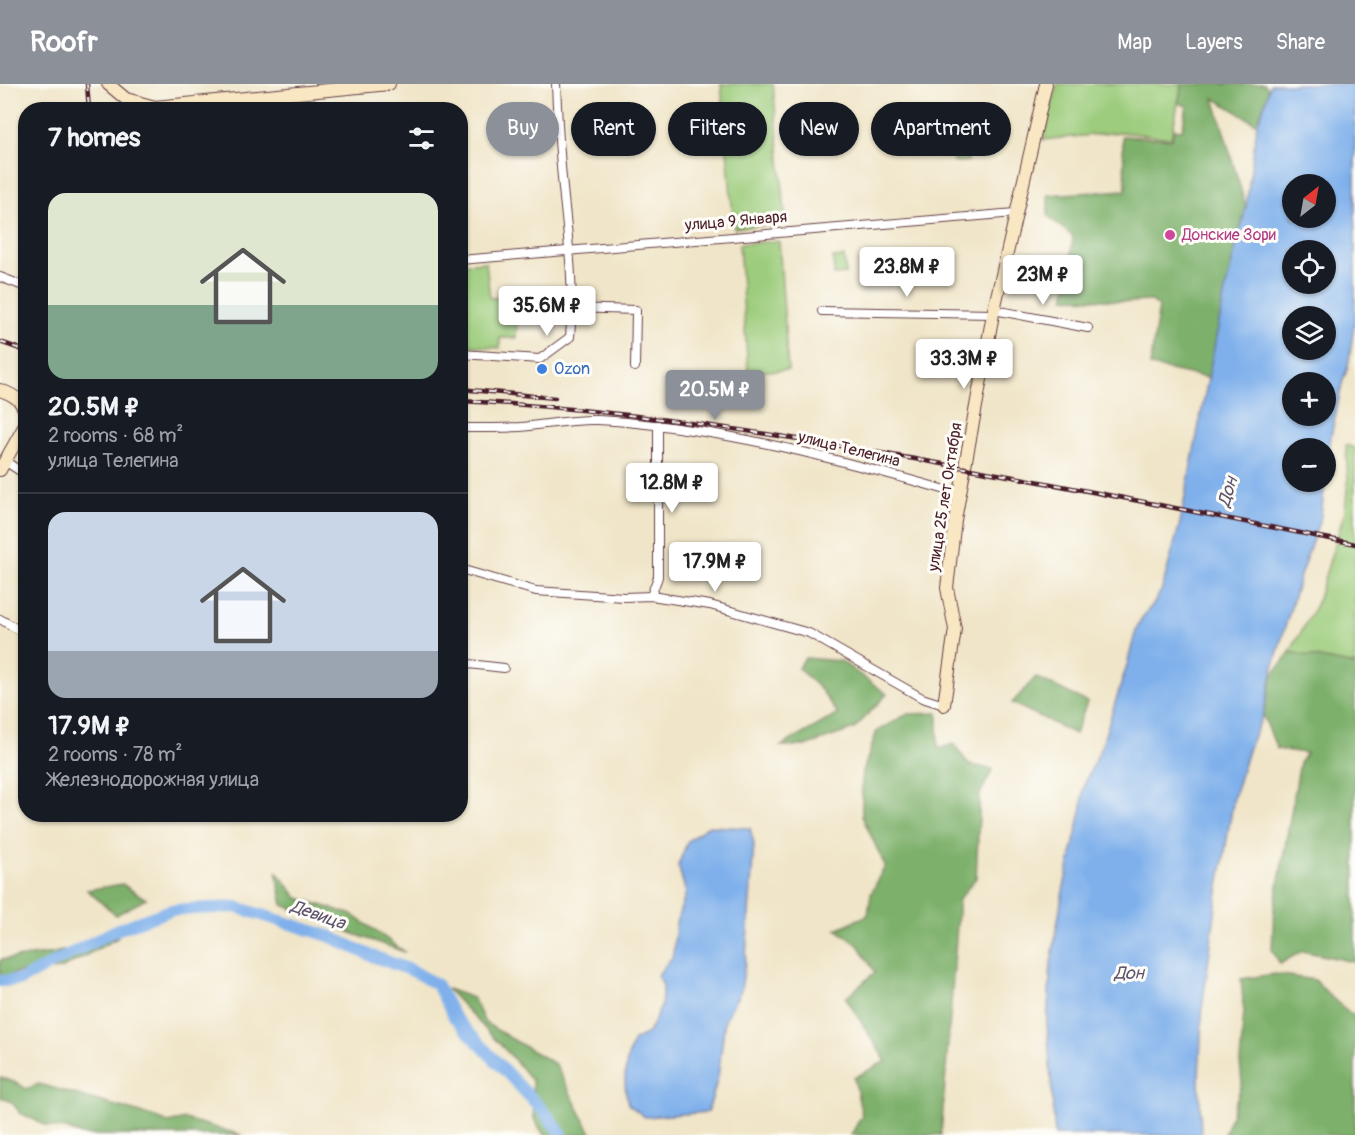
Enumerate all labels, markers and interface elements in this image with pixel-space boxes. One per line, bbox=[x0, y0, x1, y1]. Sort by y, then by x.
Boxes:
text: Roofr bbox=[30, 25, 98, 60]
text: Map bbox=[1117, 29, 1152, 56]
text: Layers bbox=[1185, 29, 1243, 56]
text: Share bbox=[1276, 29, 1325, 56]
chip: Buy bbox=[486, 102, 559, 156]
chip: Rent bbox=[571, 102, 656, 156]
chip: Filters bbox=[668, 102, 767, 156]
chip: New bbox=[779, 102, 859, 156]
chip: Apartment bbox=[871, 102, 1011, 156]
text: 7 homes bbox=[48, 122, 140, 154]
icon: filters bbox=[405, 122, 438, 155]
north arrow bbox=[1282, 174, 1336, 228]
map controls bbox=[1282, 174, 1336, 492]
street label: улица 9 Января bbox=[683, 207, 788, 236]
place label: Донские Зори bbox=[1181, 225, 1276, 245]
marker: Донские Зори bbox=[1163, 228, 1177, 242]
icon: home bbox=[189, 232, 297, 340]
button: locate bbox=[1282, 240, 1336, 294]
pin: 23.8M ₽ bbox=[852, 247, 962, 298]
text: 23.8M ₽ bbox=[874, 254, 940, 279]
pin: 23M ₽ bbox=[1001, 255, 1085, 306]
text: 23M ₽ bbox=[1017, 262, 1069, 287]
pin: 35.6M ₽ bbox=[492, 286, 602, 337]
text: 35.6M ₽ bbox=[513, 293, 581, 318]
button: layers bbox=[1282, 306, 1336, 360]
pin: 33.3M ₽ bbox=[909, 339, 1019, 390]
text: 33.3M ₽ bbox=[930, 346, 998, 371]
place label: Ozon bbox=[554, 359, 590, 379]
marker: Ozon bbox=[535, 362, 549, 376]
pin: 20.5M ₽ bbox=[660, 370, 770, 421]
button: + bbox=[1282, 372, 1336, 426]
text: 20.5M ₽ bbox=[680, 377, 750, 402]
text: 20.5M ₽ bbox=[48, 391, 140, 423]
street label: улица 25 лет Октября bbox=[923, 421, 967, 574]
text: 2 rooms · 68 m² bbox=[48, 423, 183, 448]
street label: улица Телегина bbox=[795, 426, 902, 471]
button: − bbox=[1282, 438, 1336, 492]
text: улица Телегина bbox=[48, 448, 178, 473]
pin: 12.8M ₽ bbox=[617, 463, 727, 514]
text: 12.8M ₽ bbox=[640, 470, 704, 495]
water label: Дон bbox=[1212, 473, 1244, 510]
pin: 17.9M ₽ bbox=[660, 542, 770, 593]
text: 17.9M ₽ bbox=[683, 549, 747, 574]
icon: home bbox=[189, 551, 297, 659]
text: 17.9M ₽ bbox=[48, 710, 131, 742]
text: 2 rooms · 78 m² bbox=[48, 742, 182, 767]
text: Железнодорожная улица bbox=[48, 767, 259, 792]
water label: Девица bbox=[287, 895, 350, 936]
water label: Дон bbox=[1113, 962, 1146, 985]

